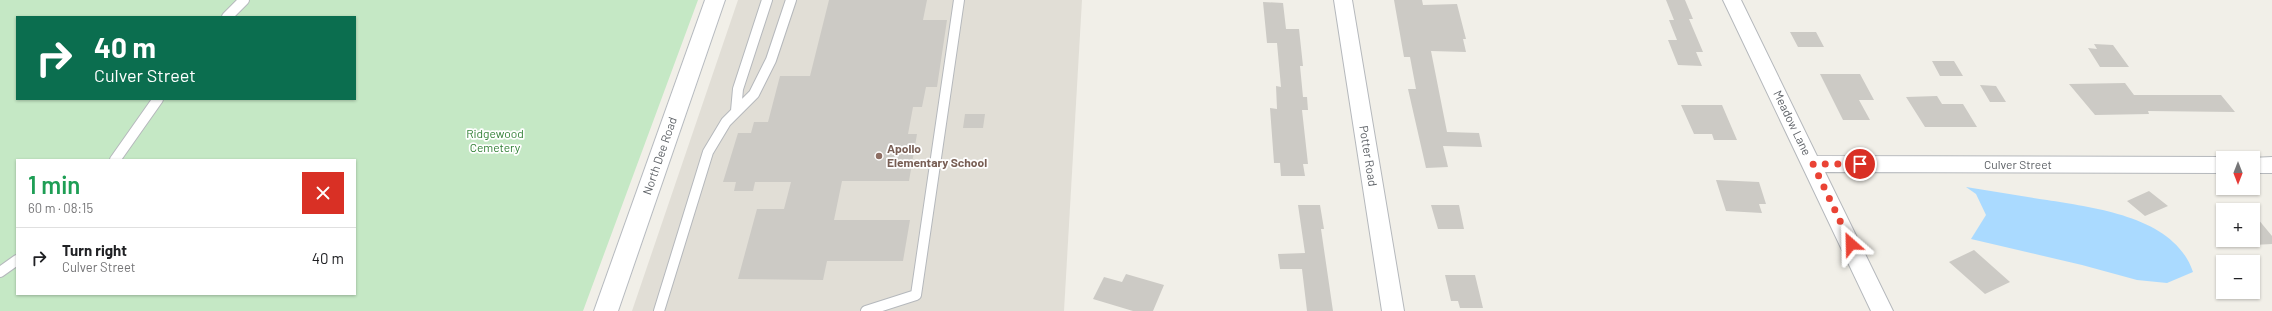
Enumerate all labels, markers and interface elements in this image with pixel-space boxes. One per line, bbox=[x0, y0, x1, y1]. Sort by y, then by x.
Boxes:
text: 40 m bbox=[94, 30, 156, 64]
icon: right bbox=[28, 32, 80, 84]
text: Culver Street bbox=[94, 64, 196, 86]
street label: Meadow Lane bbox=[1771, 88, 1815, 157]
street label: North Dee Road bbox=[639, 115, 679, 197]
street label: Potter Road bbox=[1357, 124, 1381, 187]
park label: Ridgewood Cemetery bbox=[466, 126, 524, 154]
place label: Apollo Elementary School bbox=[887, 141, 987, 169]
pin bbox=[1843, 147, 1877, 181]
marker: Apollo Elementary School bbox=[874, 151, 884, 161]
north arrow bbox=[2216, 151, 2260, 195]
map controls bbox=[2216, 151, 2260, 299]
icon: arrive bbox=[1849, 153, 1871, 175]
street label: Culver Street bbox=[1984, 157, 2052, 171]
text: 1 min bbox=[28, 170, 80, 199]
button: close bbox=[302, 172, 344, 214]
text: 60 m · 08:15 bbox=[28, 200, 93, 216]
button: + bbox=[2216, 203, 2260, 247]
position arrow bbox=[1830, 223, 1872, 265]
text: Turn right bbox=[62, 241, 127, 259]
icon: right bbox=[28, 247, 50, 269]
text: 40 m bbox=[312, 249, 344, 267]
button: − bbox=[2216, 255, 2260, 299]
text: Culver Street bbox=[62, 259, 136, 275]

